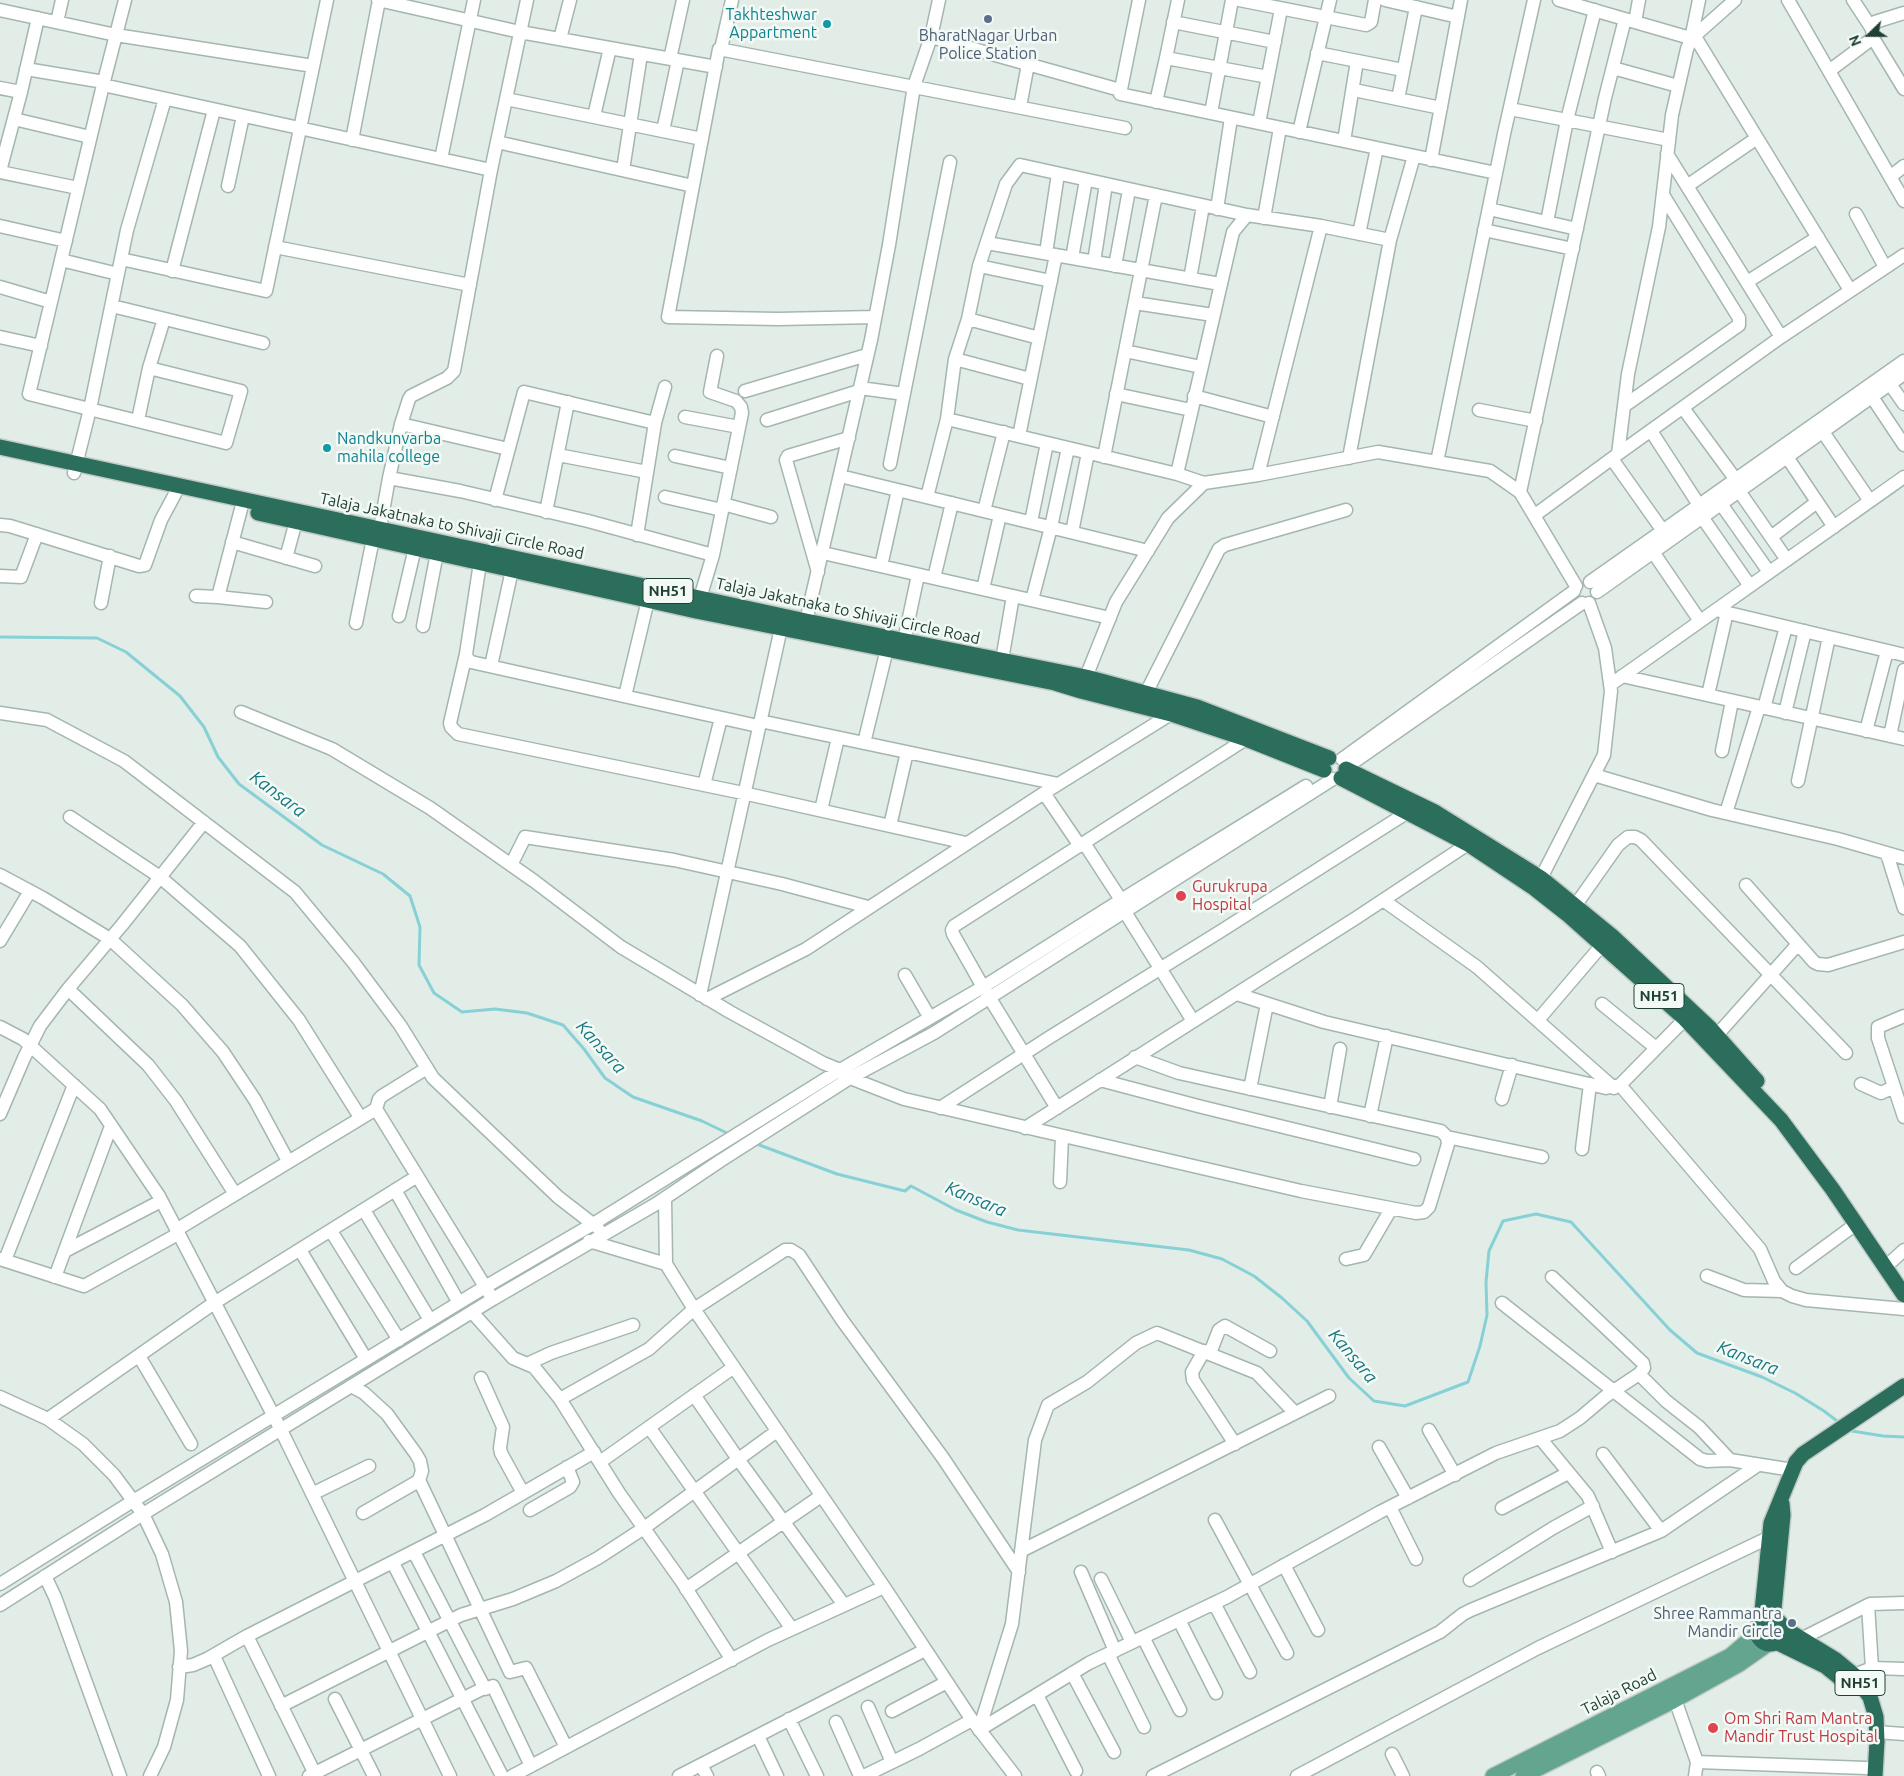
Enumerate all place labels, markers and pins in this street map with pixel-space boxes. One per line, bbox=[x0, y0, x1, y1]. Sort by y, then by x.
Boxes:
place label: Takhteshwar Appartment bbox=[725, 5, 817, 43]
marker: BharatNagar Urban Police Station bbox=[982, 13, 994, 25]
marker: Takhteshwar Appartment bbox=[821, 18, 833, 30]
place label: BharatNagar Urban Police Station bbox=[919, 26, 1057, 64]
place label: Nandkunvarba mahila college bbox=[337, 429, 441, 467]
marker: Nandkunvarba mahila college bbox=[321, 442, 333, 454]
place label: Gurukrupa Hospital bbox=[1192, 877, 1268, 915]
marker: Gurukrupa Hospital bbox=[1174, 889, 1188, 903]
place label: Shree Rammantra Mandir Circle bbox=[1653, 1604, 1782, 1642]
marker: Shree Rammantra Mandir Circle bbox=[1786, 1617, 1798, 1629]
place label: Om Shri Ram Mantra Mandir Trust Hospital bbox=[1724, 1709, 1878, 1747]
marker: Om Shri Ram Mantra Mandir Trust Hospital bbox=[1706, 1721, 1720, 1735]

